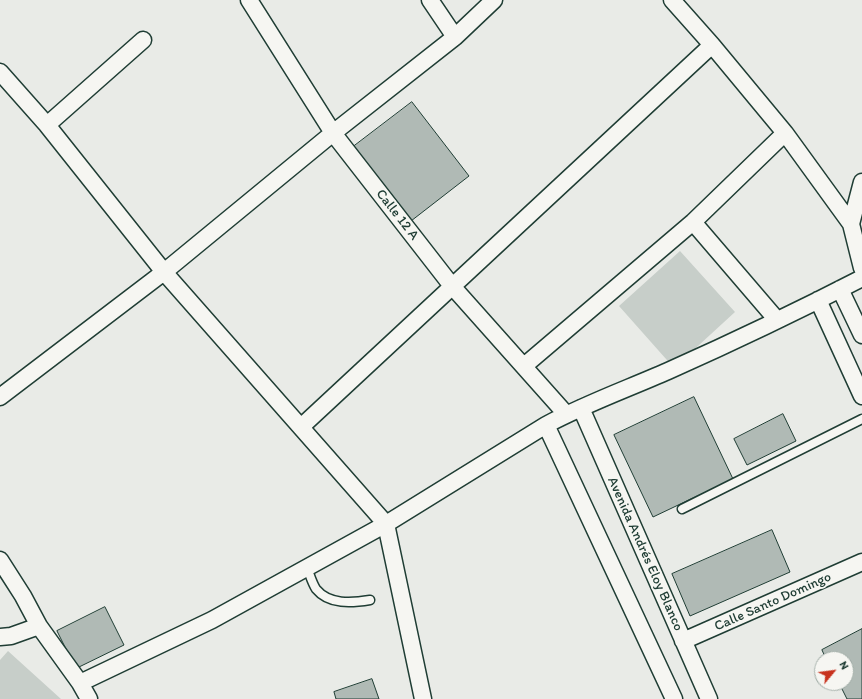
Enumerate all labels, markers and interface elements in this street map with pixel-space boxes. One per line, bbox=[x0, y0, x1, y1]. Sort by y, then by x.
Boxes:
street label: Calle 12 A bbox=[372, 186, 422, 244]
street label: Avenida Andrés Eloy Blanco bbox=[603, 474, 687, 634]
street label: Calle Santo Domingo bbox=[712, 569, 834, 635]
north arrow bbox=[814, 651, 854, 691]
text: N bbox=[837, 659, 852, 672]

